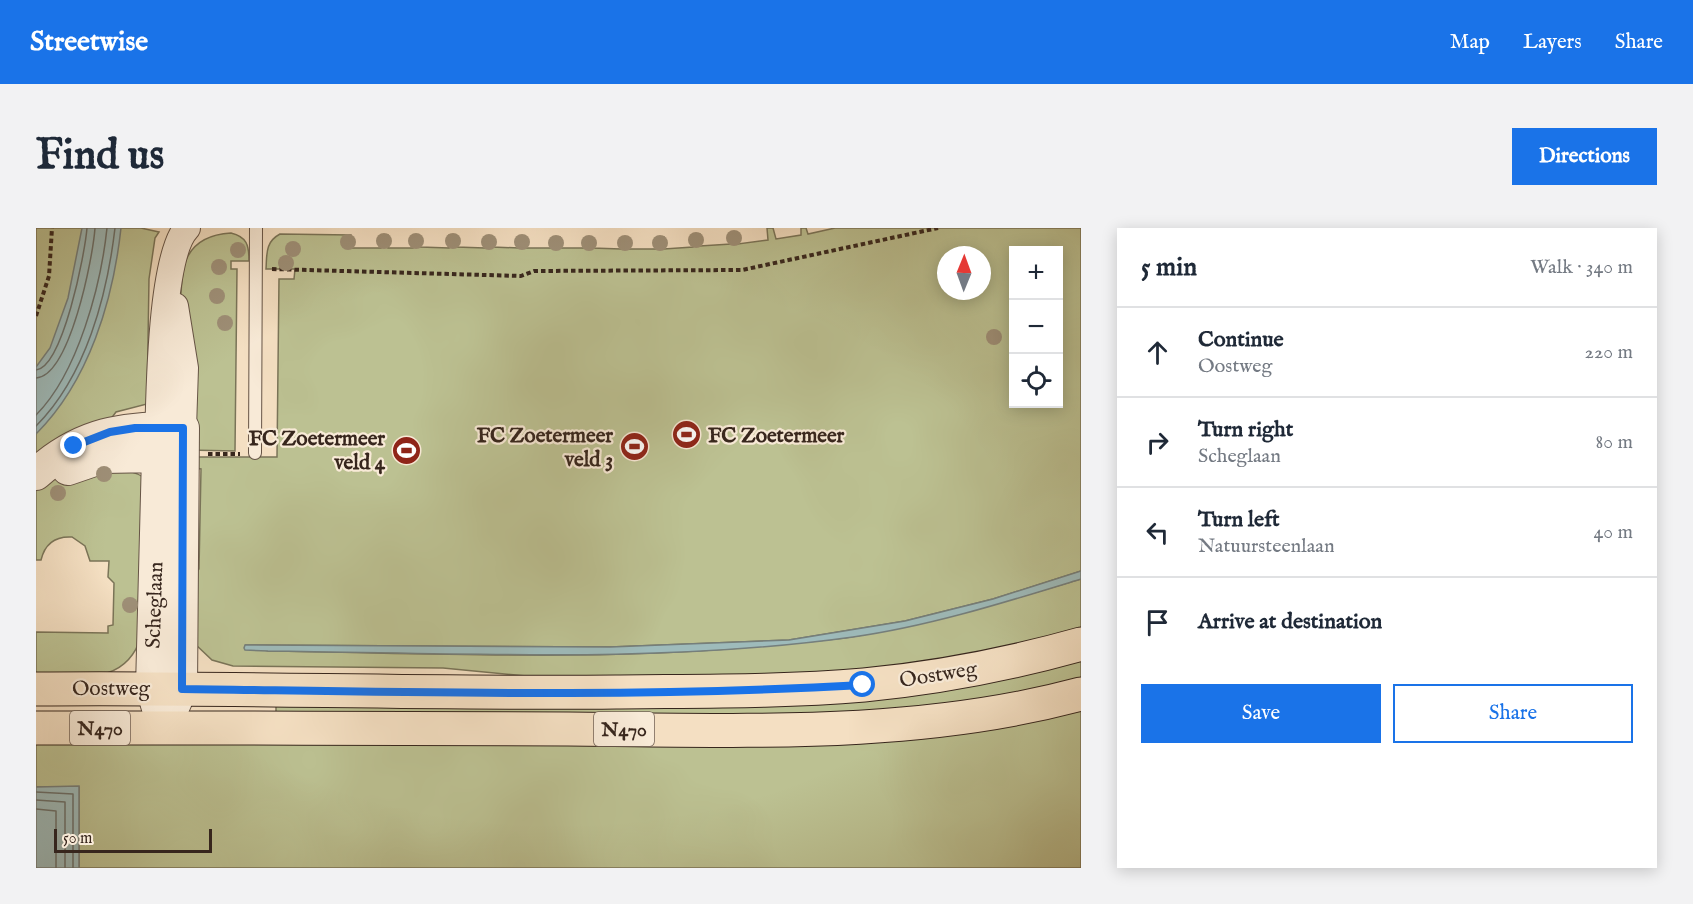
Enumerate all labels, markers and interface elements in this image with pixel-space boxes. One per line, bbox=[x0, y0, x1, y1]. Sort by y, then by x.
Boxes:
text: Streetwise bbox=[30, 25, 148, 60]
text: Map bbox=[1450, 29, 1490, 56]
text: Layers bbox=[1523, 29, 1582, 56]
text: Share bbox=[1615, 29, 1663, 56]
button: Directions bbox=[1512, 128, 1657, 185]
text: Find us bbox=[36, 130, 164, 183]
north arrow bbox=[937, 246, 991, 300]
map controls bbox=[1009, 246, 1063, 408]
button: + bbox=[1009, 246, 1063, 300]
text: 5 min bbox=[1141, 251, 1197, 284]
text: Walk · 340 m bbox=[1530, 255, 1633, 280]
button: − bbox=[1009, 300, 1063, 354]
text: Continue bbox=[1198, 326, 1284, 354]
icon: ahead bbox=[1141, 336, 1174, 369]
text: 220 m bbox=[1585, 340, 1633, 365]
button: locate bbox=[1009, 354, 1063, 408]
text: Oostweg bbox=[1198, 354, 1272, 379]
text: Turn right bbox=[1198, 416, 1293, 444]
sports icon: FC Zoetermeer bbox=[671, 419, 703, 451]
place label: FC Zoetermeer veld 3 bbox=[477, 423, 613, 474]
place label: FC Zoetermeer bbox=[708, 423, 845, 450]
place label: FC Zoetermeer veld 4 bbox=[249, 426, 386, 477]
icon: right bbox=[1141, 426, 1174, 459]
text: 80 m bbox=[1596, 430, 1633, 455]
sports icon: FC Zoetermeer veld 3 bbox=[618, 431, 650, 463]
route end bbox=[60, 432, 86, 458]
sports icon: FC Zoetermeer veld 4 bbox=[390, 434, 422, 466]
text: Scheglaan bbox=[1198, 444, 1281, 469]
text: Turn left bbox=[1198, 506, 1280, 534]
icon: left bbox=[1141, 516, 1174, 549]
text: 40 m bbox=[1594, 520, 1633, 545]
text: Natuursteenlaan bbox=[1198, 534, 1335, 559]
street label: Scheglaan bbox=[140, 561, 171, 649]
icon: arrive bbox=[1141, 606, 1174, 639]
text: Arrive at destination bbox=[1198, 608, 1382, 636]
street label: Oostweg bbox=[898, 656, 979, 695]
route start bbox=[849, 671, 875, 697]
street label: Oostweg bbox=[72, 676, 151, 703]
button: Save bbox=[1141, 684, 1381, 743]
button: Share bbox=[1393, 684, 1633, 743]
road number: N470 bbox=[70, 711, 130, 745]
road number: N470 bbox=[594, 712, 654, 746]
scale bar bbox=[54, 826, 212, 854]
text: 50 m bbox=[63, 829, 92, 849]

